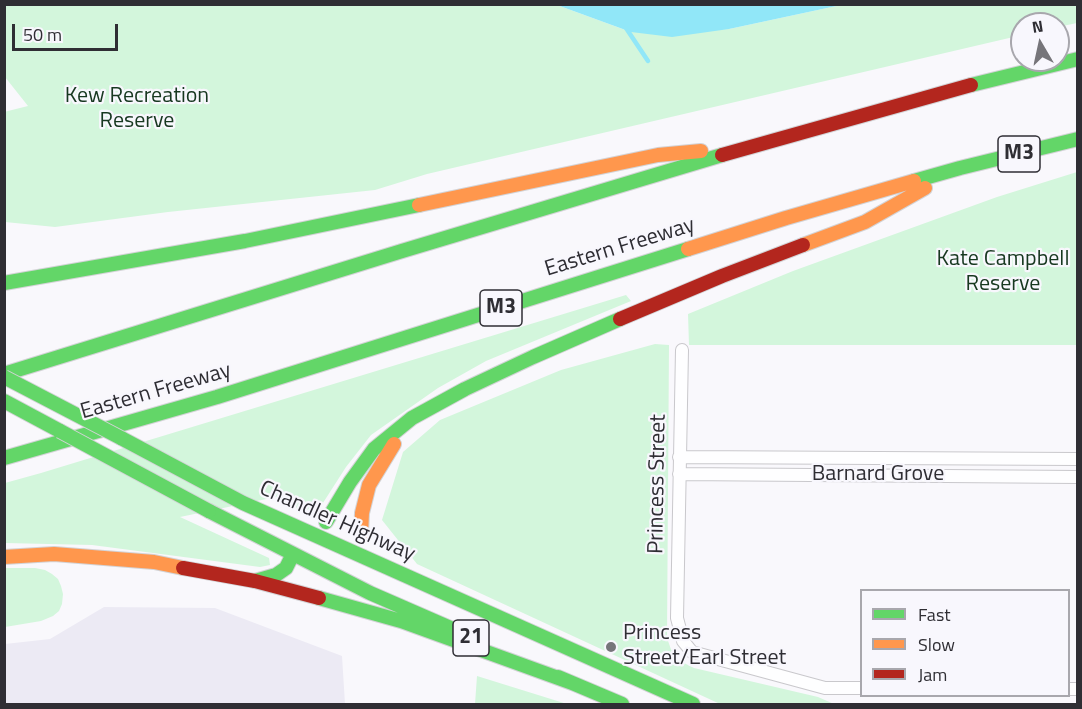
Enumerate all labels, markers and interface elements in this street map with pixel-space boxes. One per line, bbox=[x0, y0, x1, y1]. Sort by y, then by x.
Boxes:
scale bar bbox=[15, 12, 122, 50]
north arrow bbox=[1010, 12, 1070, 72]
text: N bbox=[1030, 13, 1045, 39]
text: 50 m bbox=[23, 21, 62, 48]
park label: Kew Recreation Reserve bbox=[65, 84, 209, 136]
road number: M3 bbox=[998, 136, 1040, 172]
street label: Eastern Freeway bbox=[542, 213, 698, 283]
park label: Kate Campbell Reserve bbox=[936, 247, 1070, 298]
road number: M3 bbox=[480, 290, 522, 326]
street label: Eastern Freeway bbox=[78, 358, 234, 426]
street label: Princess Street bbox=[644, 414, 672, 554]
street label: Barnard Grove bbox=[812, 462, 944, 488]
street label: Chandler Highway bbox=[255, 476, 419, 568]
legend bbox=[860, 589, 1070, 697]
text: Fast bbox=[918, 601, 951, 628]
road number: 21 bbox=[453, 620, 489, 656]
place label: Princess Street/Earl Street bbox=[623, 621, 786, 672]
text: Slow bbox=[918, 631, 955, 658]
marker: Princess Street/Earl Street bbox=[604, 640, 618, 654]
text: Jam bbox=[918, 661, 947, 688]

